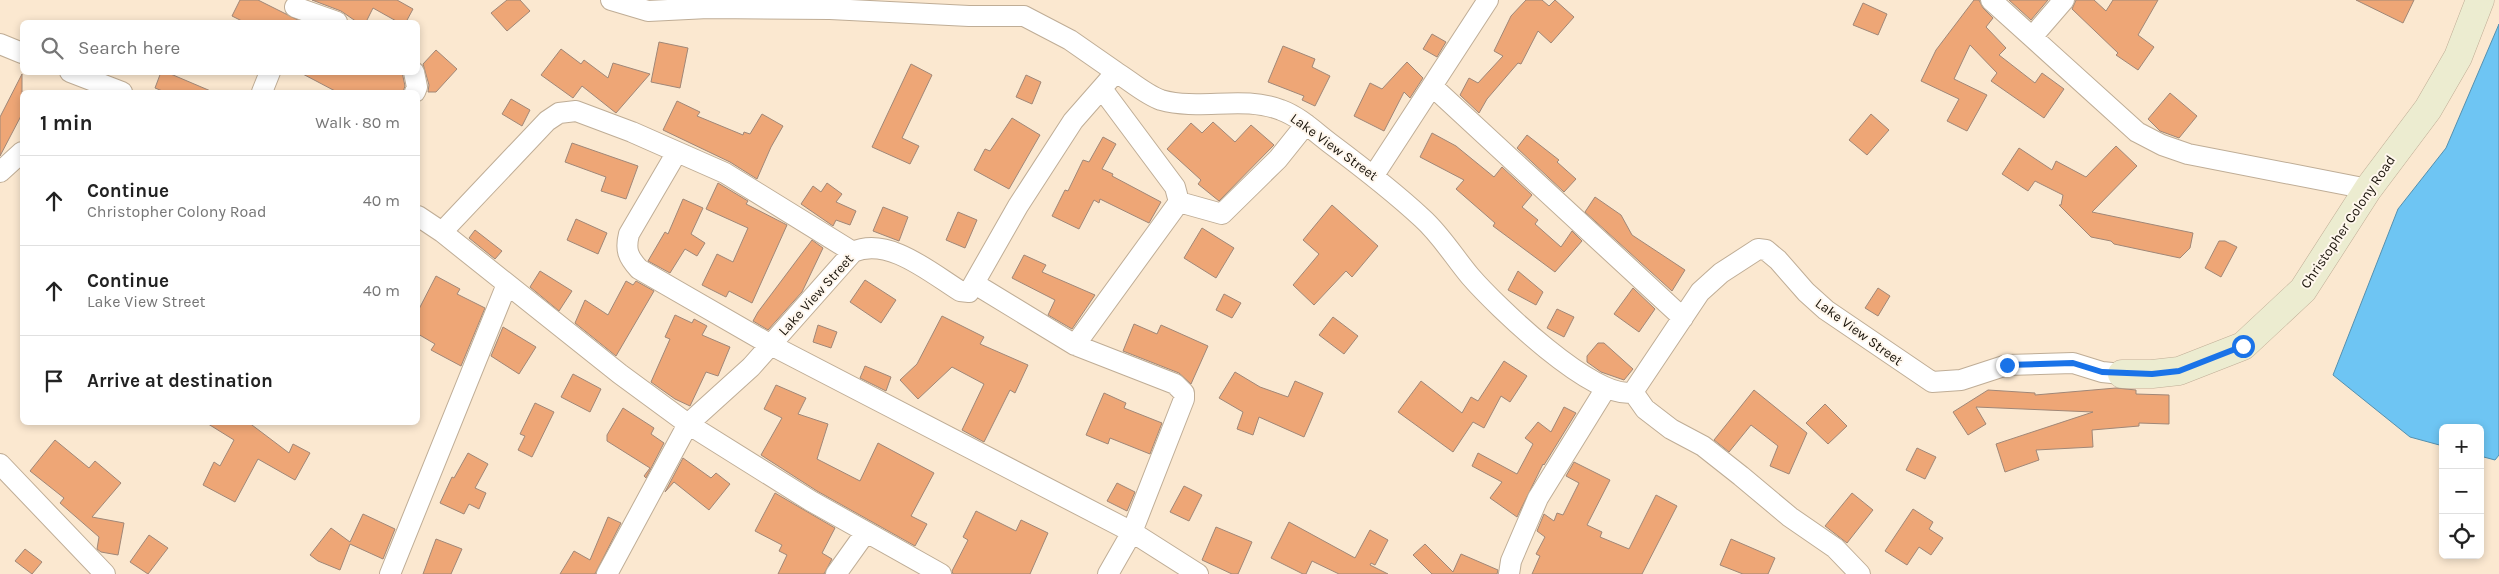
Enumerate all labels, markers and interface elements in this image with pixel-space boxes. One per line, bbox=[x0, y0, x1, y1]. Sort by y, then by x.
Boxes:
search box bbox=[20, 20, 420, 75]
icon: search bbox=[38, 34, 66, 62]
text: Search here bbox=[78, 37, 180, 59]
street label: Lake View Street bbox=[1287, 110, 1381, 184]
text: 1 min bbox=[40, 111, 93, 135]
text: Walk · 80 m bbox=[315, 113, 400, 132]
street label: Christopher Colony Road bbox=[2297, 152, 2399, 292]
text: Continue bbox=[87, 180, 169, 202]
icon: ahead bbox=[40, 187, 68, 215]
text: 40 m bbox=[363, 191, 400, 210]
text: Christopher Colony Road bbox=[87, 202, 267, 221]
street label: Lake View Street bbox=[775, 251, 857, 339]
text: Continue bbox=[87, 270, 169, 292]
icon: ahead bbox=[40, 277, 68, 305]
text: 40 m bbox=[363, 281, 400, 300]
text: Lake View Street bbox=[87, 292, 206, 311]
street label: Lake View Street bbox=[1812, 295, 1906, 369]
route start bbox=[2232, 335, 2255, 358]
route end bbox=[1996, 354, 2019, 377]
icon: arrive bbox=[40, 367, 68, 395]
text: Arrive at destination bbox=[87, 370, 273, 392]
map controls bbox=[2439, 424, 2484, 559]
button: + bbox=[2439, 424, 2484, 469]
button: − bbox=[2439, 469, 2484, 514]
button: locate bbox=[2439, 514, 2484, 559]

